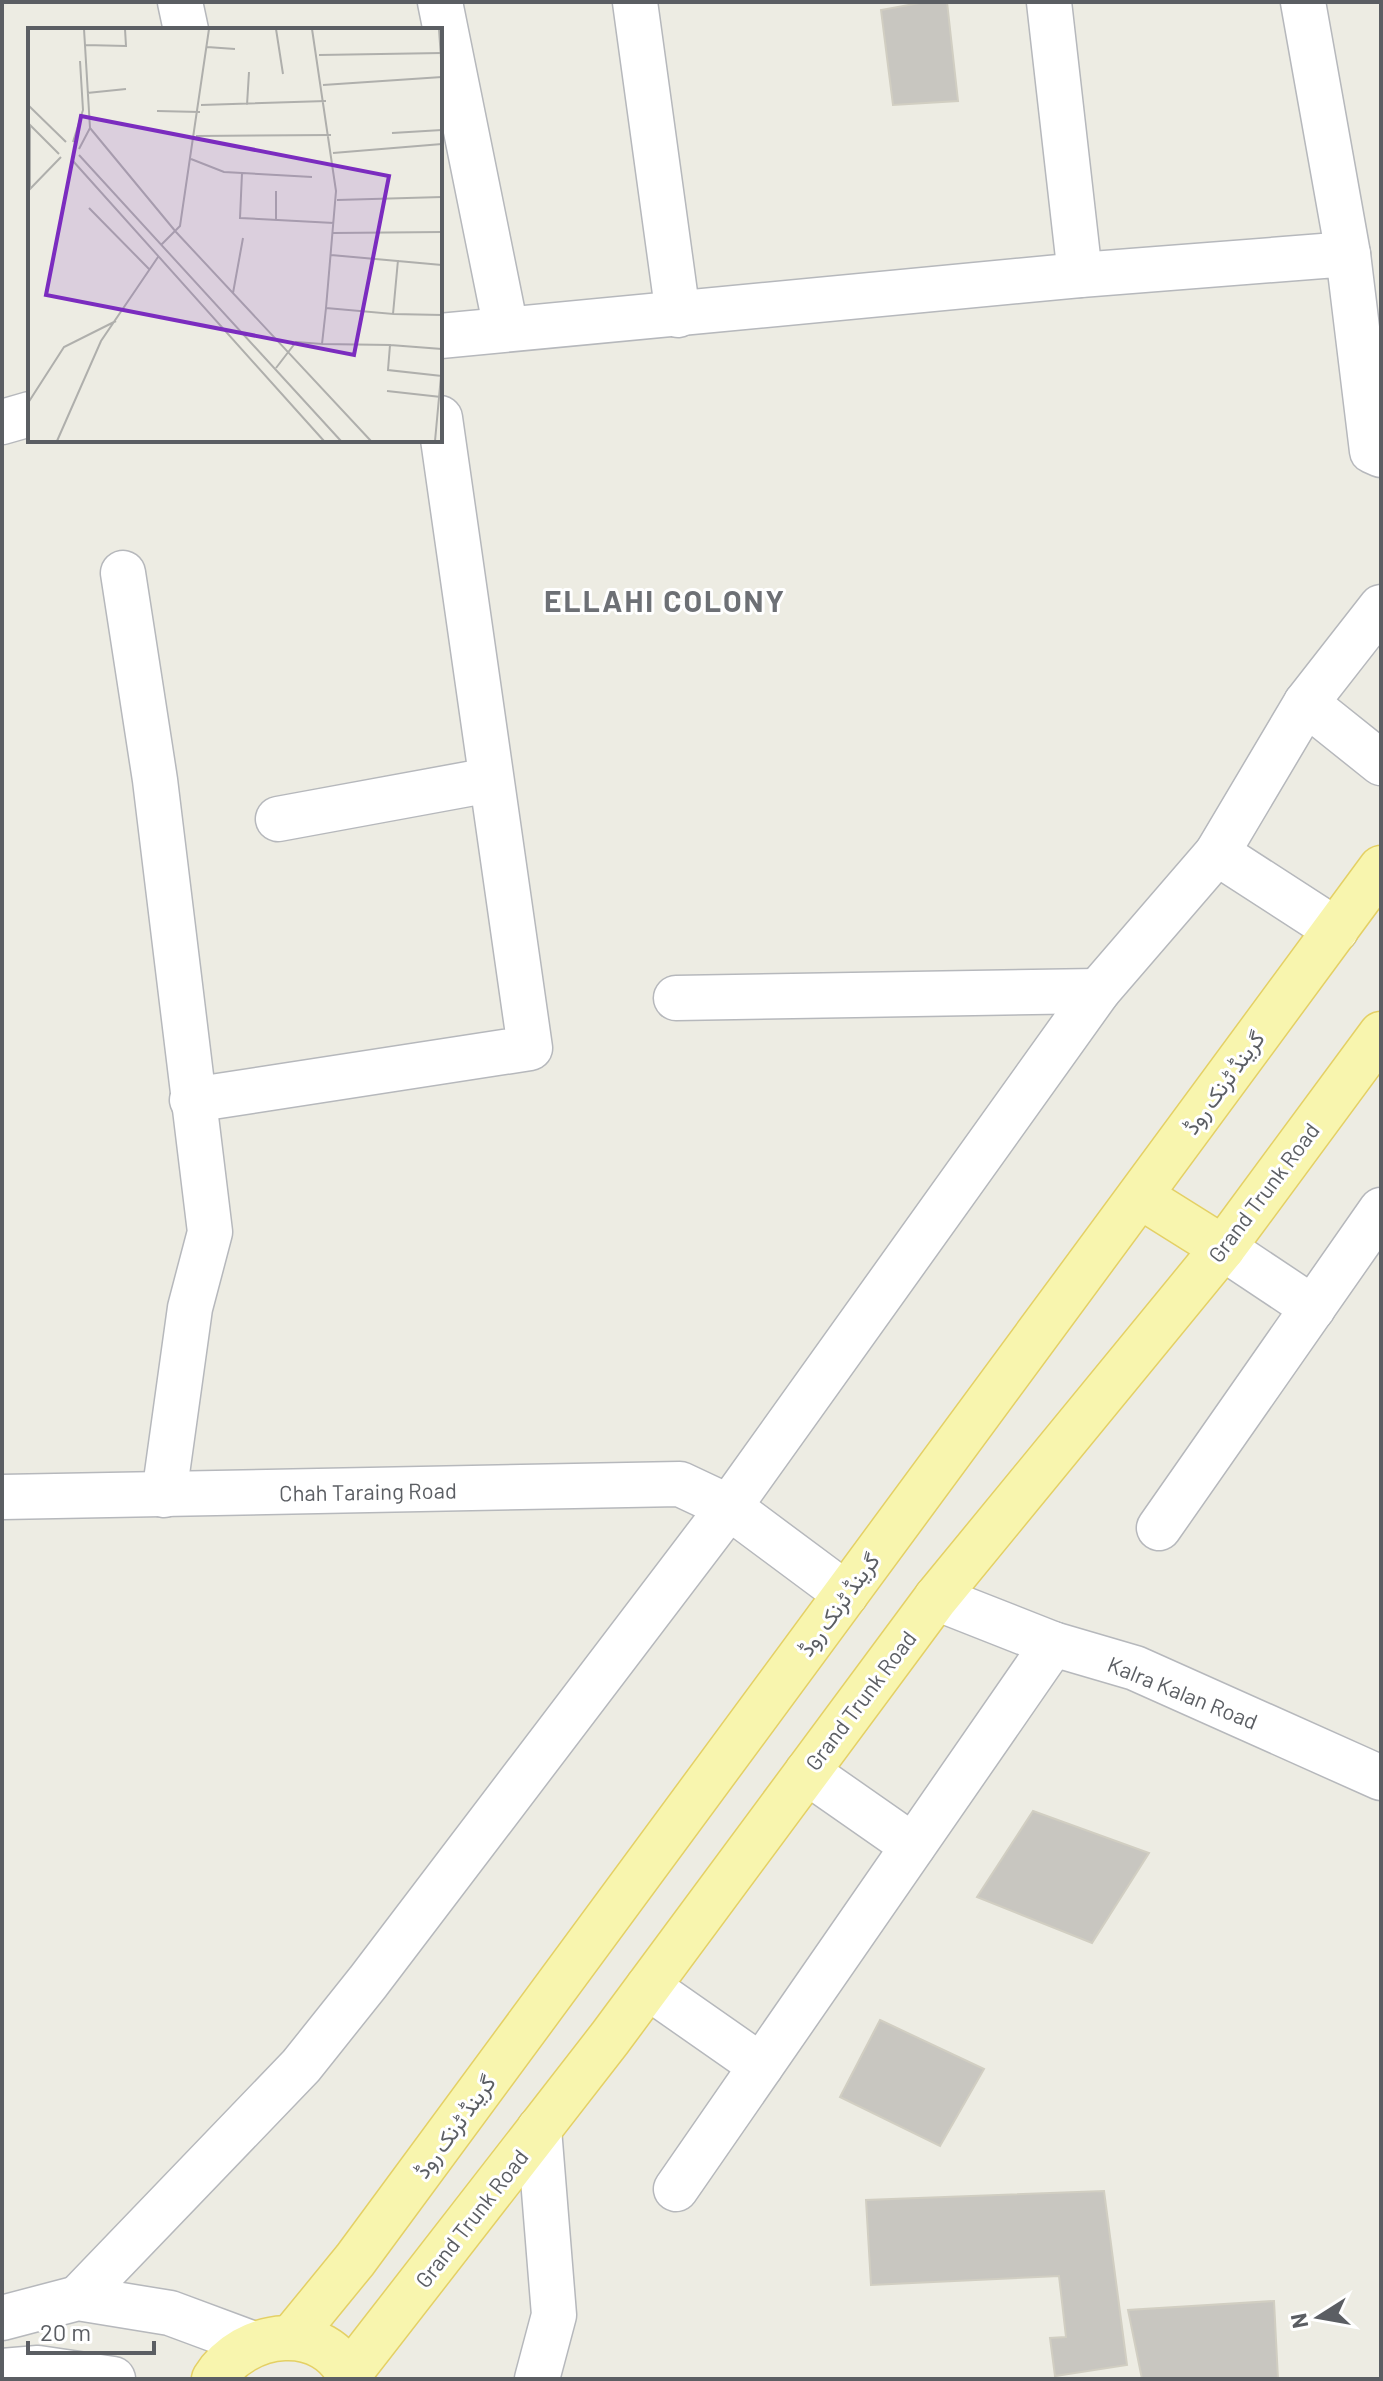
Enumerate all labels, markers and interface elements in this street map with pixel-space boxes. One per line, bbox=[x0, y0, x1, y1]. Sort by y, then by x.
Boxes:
inset map bbox=[28, 28, 442, 442]
district label: ELLAHI COLONY bbox=[544, 582, 786, 618]
street label: گرینڈ ٹرنک روڈ bbox=[1177, 1025, 1271, 1140]
street label: Grand Trunk Road bbox=[1202, 1117, 1324, 1267]
street label: Chah Taraing Road bbox=[279, 1476, 457, 1506]
street label: گرینڈ ٹرنک روڈ bbox=[792, 1547, 886, 1662]
street label: Grand Trunk Road bbox=[799, 1625, 921, 1775]
street label: Kalra Kalan Road bbox=[1104, 1650, 1262, 1734]
street label: گرینڈ ٹرنک روڈ bbox=[408, 2069, 502, 2184]
street label: Grand Trunk Road bbox=[409, 2144, 533, 2292]
north arrow bbox=[1279, 2277, 1359, 2357]
scale bar bbox=[28, 2305, 154, 2355]
text: N bbox=[1284, 2311, 1313, 2331]
text: 20 m bbox=[40, 2317, 91, 2346]

